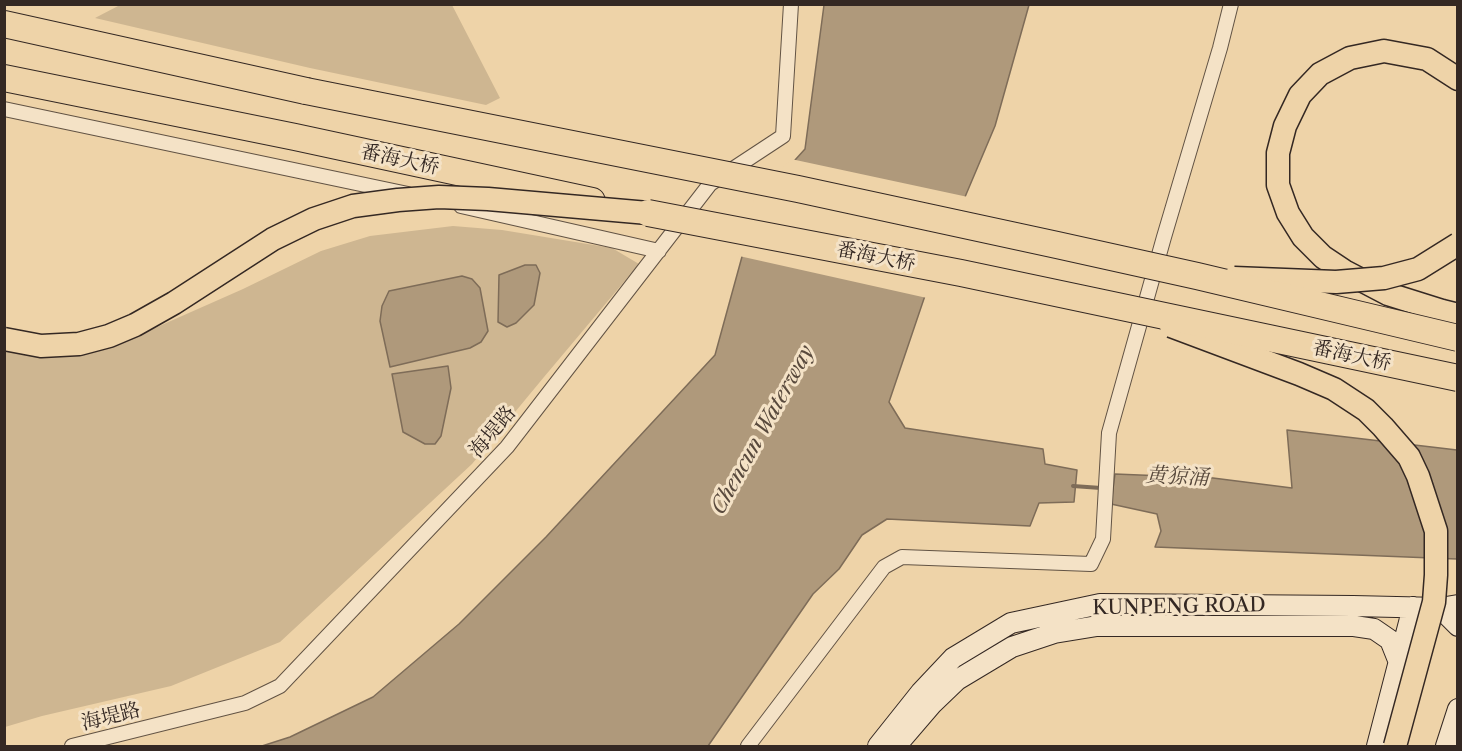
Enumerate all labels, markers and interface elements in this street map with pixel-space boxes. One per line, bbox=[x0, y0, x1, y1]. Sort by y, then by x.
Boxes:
street label: 番海大桥 bbox=[358, 140, 442, 180]
street label: 番海大桥 bbox=[834, 238, 918, 276]
street label: 番海大桥 bbox=[1310, 336, 1394, 376]
water label: Chencun Waterway bbox=[706, 341, 820, 519]
street label: 海堤路 bbox=[465, 401, 521, 463]
water label: 黄猄涌 bbox=[1145, 463, 1209, 491]
street label: KUNPENG ROAD bbox=[1092, 593, 1266, 621]
street label: 海堤路 bbox=[79, 698, 143, 736]

